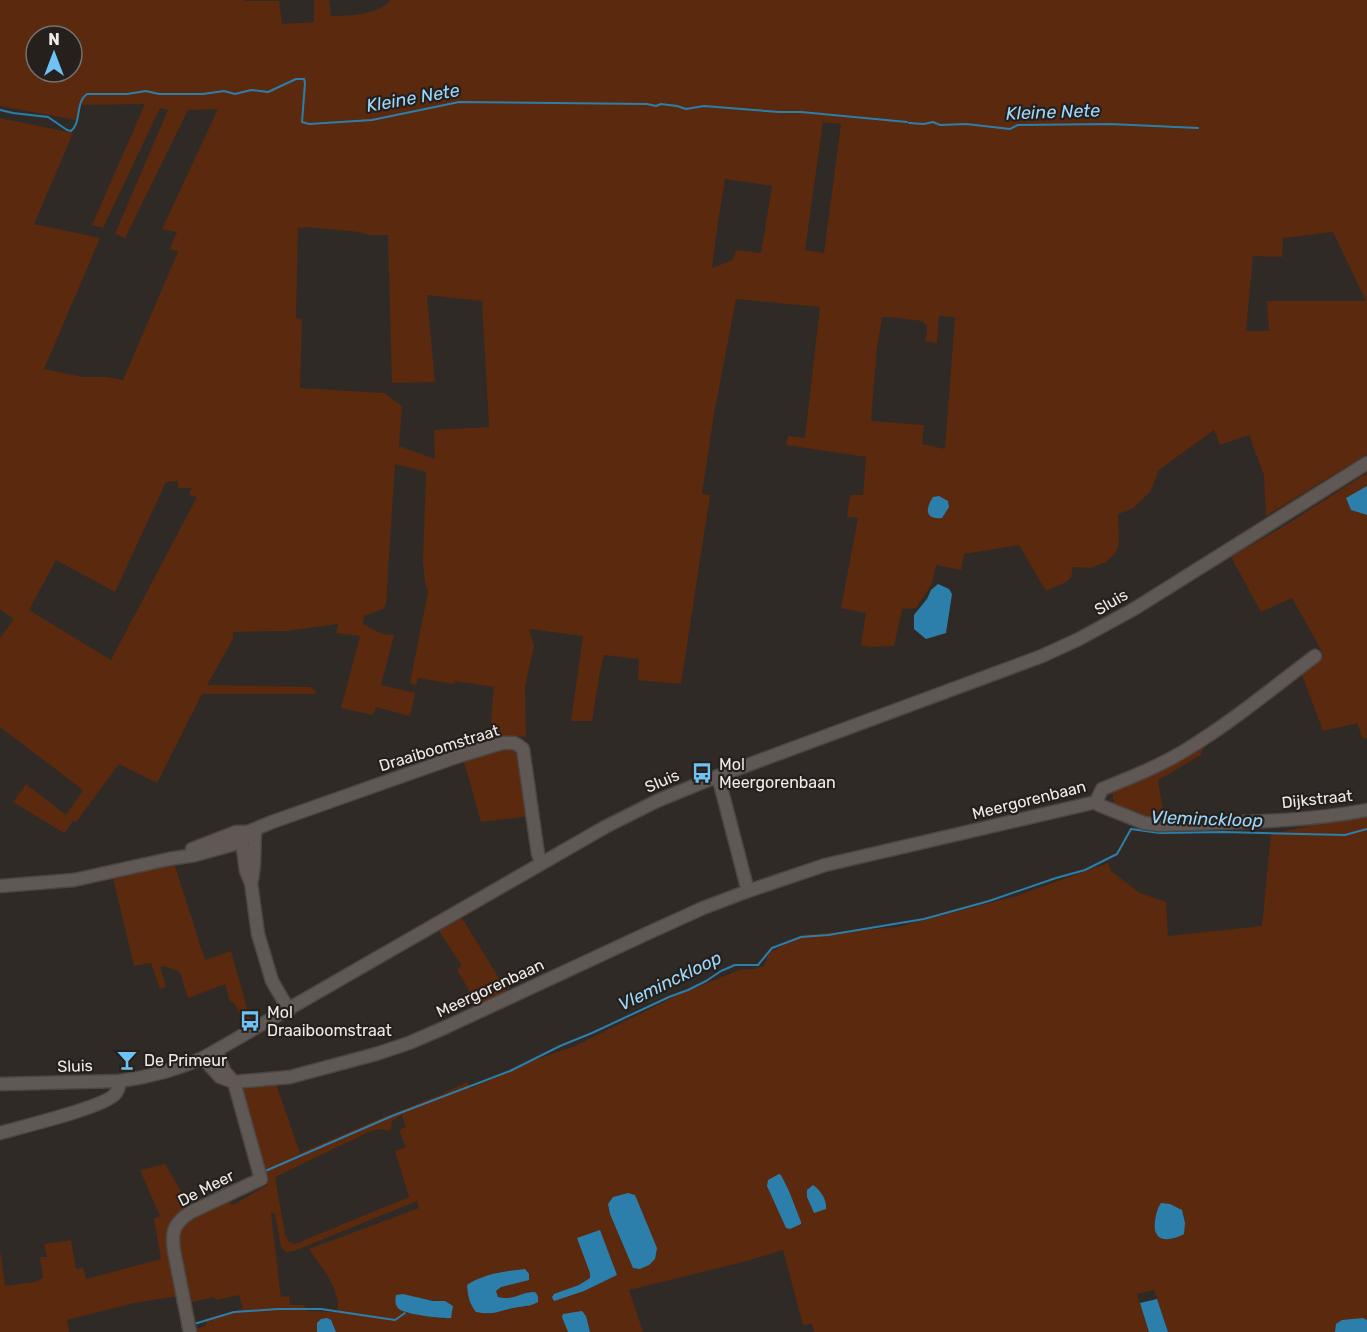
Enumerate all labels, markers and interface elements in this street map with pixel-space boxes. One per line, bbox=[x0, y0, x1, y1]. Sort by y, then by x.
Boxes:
north arrow bbox=[24, 24, 84, 84]
text: N bbox=[48, 30, 60, 49]
water label: Kleine Nete bbox=[365, 79, 461, 117]
water label: Kleine Nete bbox=[1005, 99, 1101, 125]
street label: Sluis bbox=[1091, 585, 1131, 619]
street label: Draaiboomstraat bbox=[377, 721, 501, 775]
place label: Mol Meergorenbaan bbox=[719, 755, 836, 792]
bus stop icon: Mol Meergorenbaan bbox=[690, 761, 714, 785]
street label: Sluis bbox=[642, 765, 682, 797]
street label: Meergorenbaan bbox=[970, 777, 1088, 823]
street label: Dijkstraat bbox=[1281, 786, 1353, 812]
water label: Vleminckloop bbox=[1150, 806, 1264, 832]
water label: Vleminckloop bbox=[615, 946, 725, 1016]
street label: Meergorenbaan bbox=[433, 955, 547, 1021]
place label: Mol Draaiboomstraat bbox=[267, 1003, 392, 1040]
bus stop icon: Mol Draaiboomstraat bbox=[238, 1009, 262, 1033]
bar icon: De Primeur bbox=[115, 1048, 139, 1072]
place label: De Primeur bbox=[144, 1051, 227, 1070]
street label: Sluis bbox=[57, 1056, 93, 1076]
street label: De Meer bbox=[175, 1166, 237, 1210]

